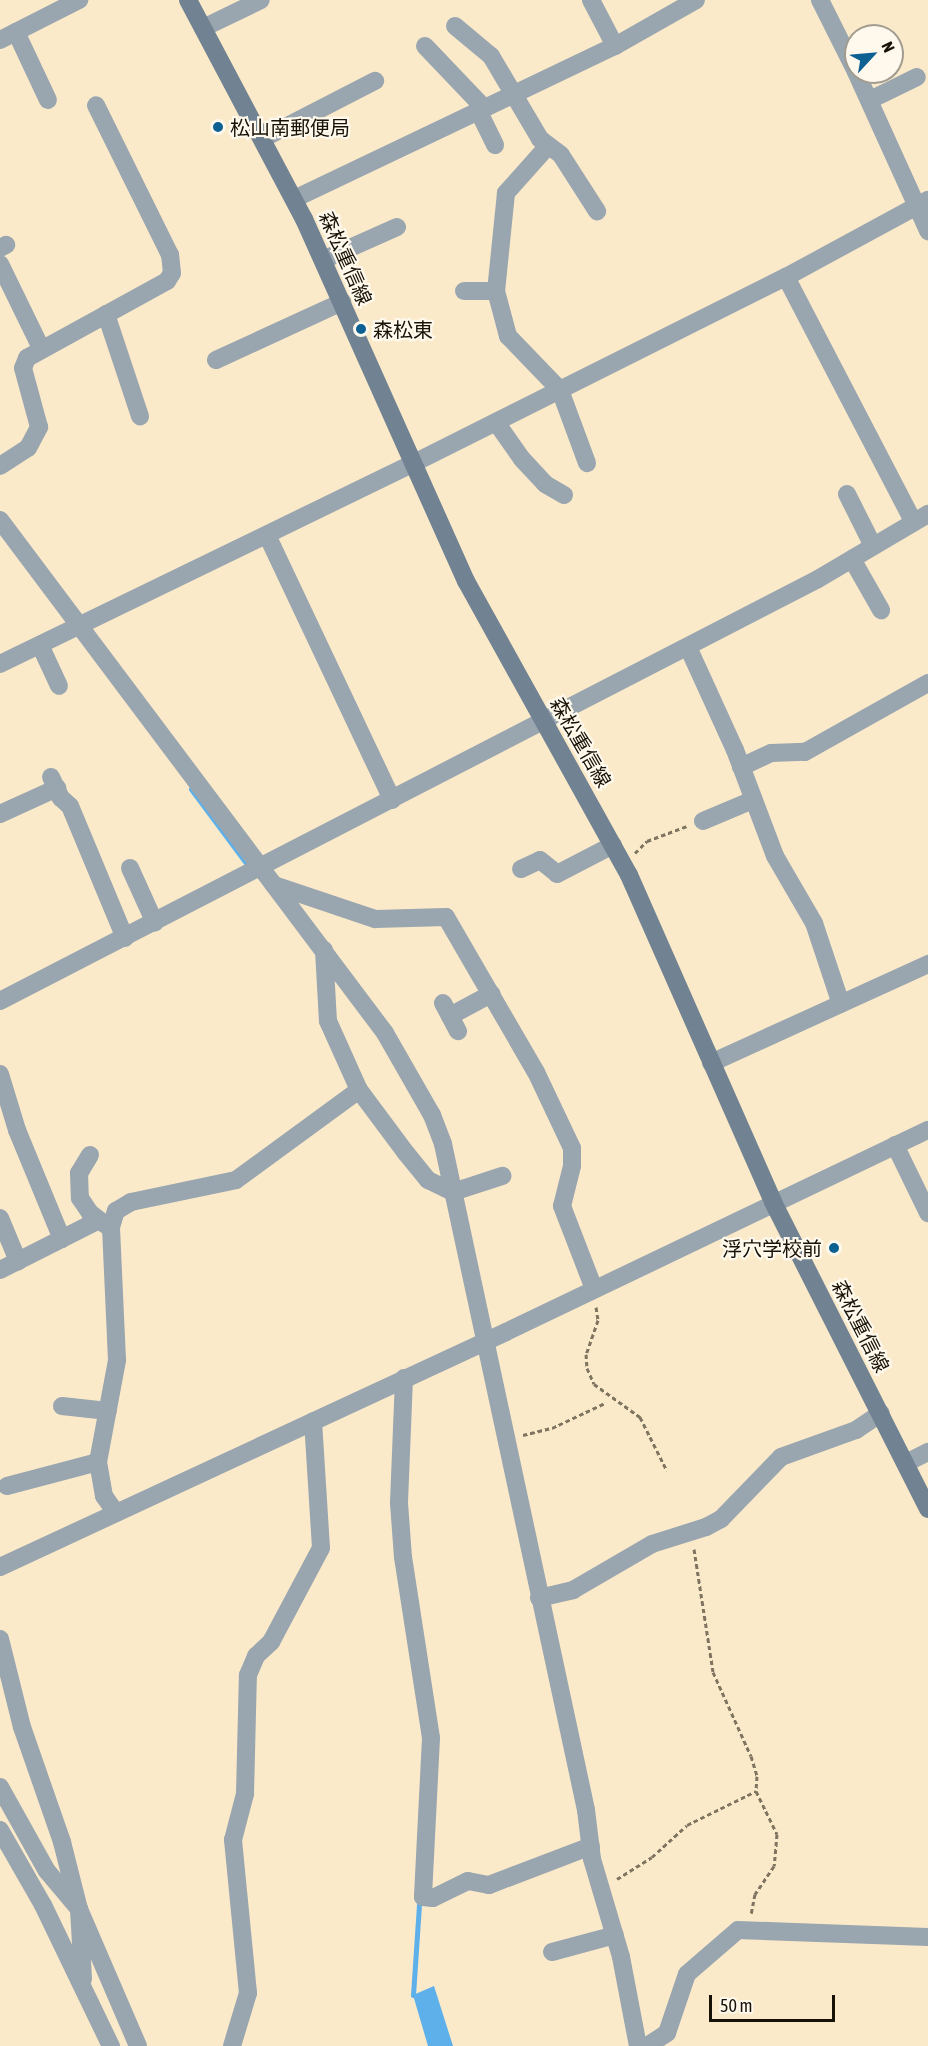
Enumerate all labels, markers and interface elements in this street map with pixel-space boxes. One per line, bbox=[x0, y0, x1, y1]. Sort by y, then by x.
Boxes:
north arrow bbox=[844, 24, 904, 84]
text: N bbox=[878, 39, 899, 55]
place label: 松山南郵便局 bbox=[230, 115, 350, 139]
marker: 松山南郵便局 bbox=[211, 120, 225, 134]
street label: 森松重信線 bbox=[315, 207, 377, 309]
place label: 森松東 bbox=[373, 317, 433, 341]
marker: 森松東 bbox=[354, 322, 368, 336]
street label: 森松重信線 bbox=[546, 693, 616, 791]
place label: 浮穴学校前 bbox=[722, 1236, 822, 1260]
marker: 浮穴学校前 bbox=[827, 1241, 841, 1255]
street label: 森松重信線 bbox=[828, 1276, 894, 1376]
scale bar bbox=[712, 1983, 838, 2021]
text: 50 m bbox=[720, 1995, 752, 2016]

